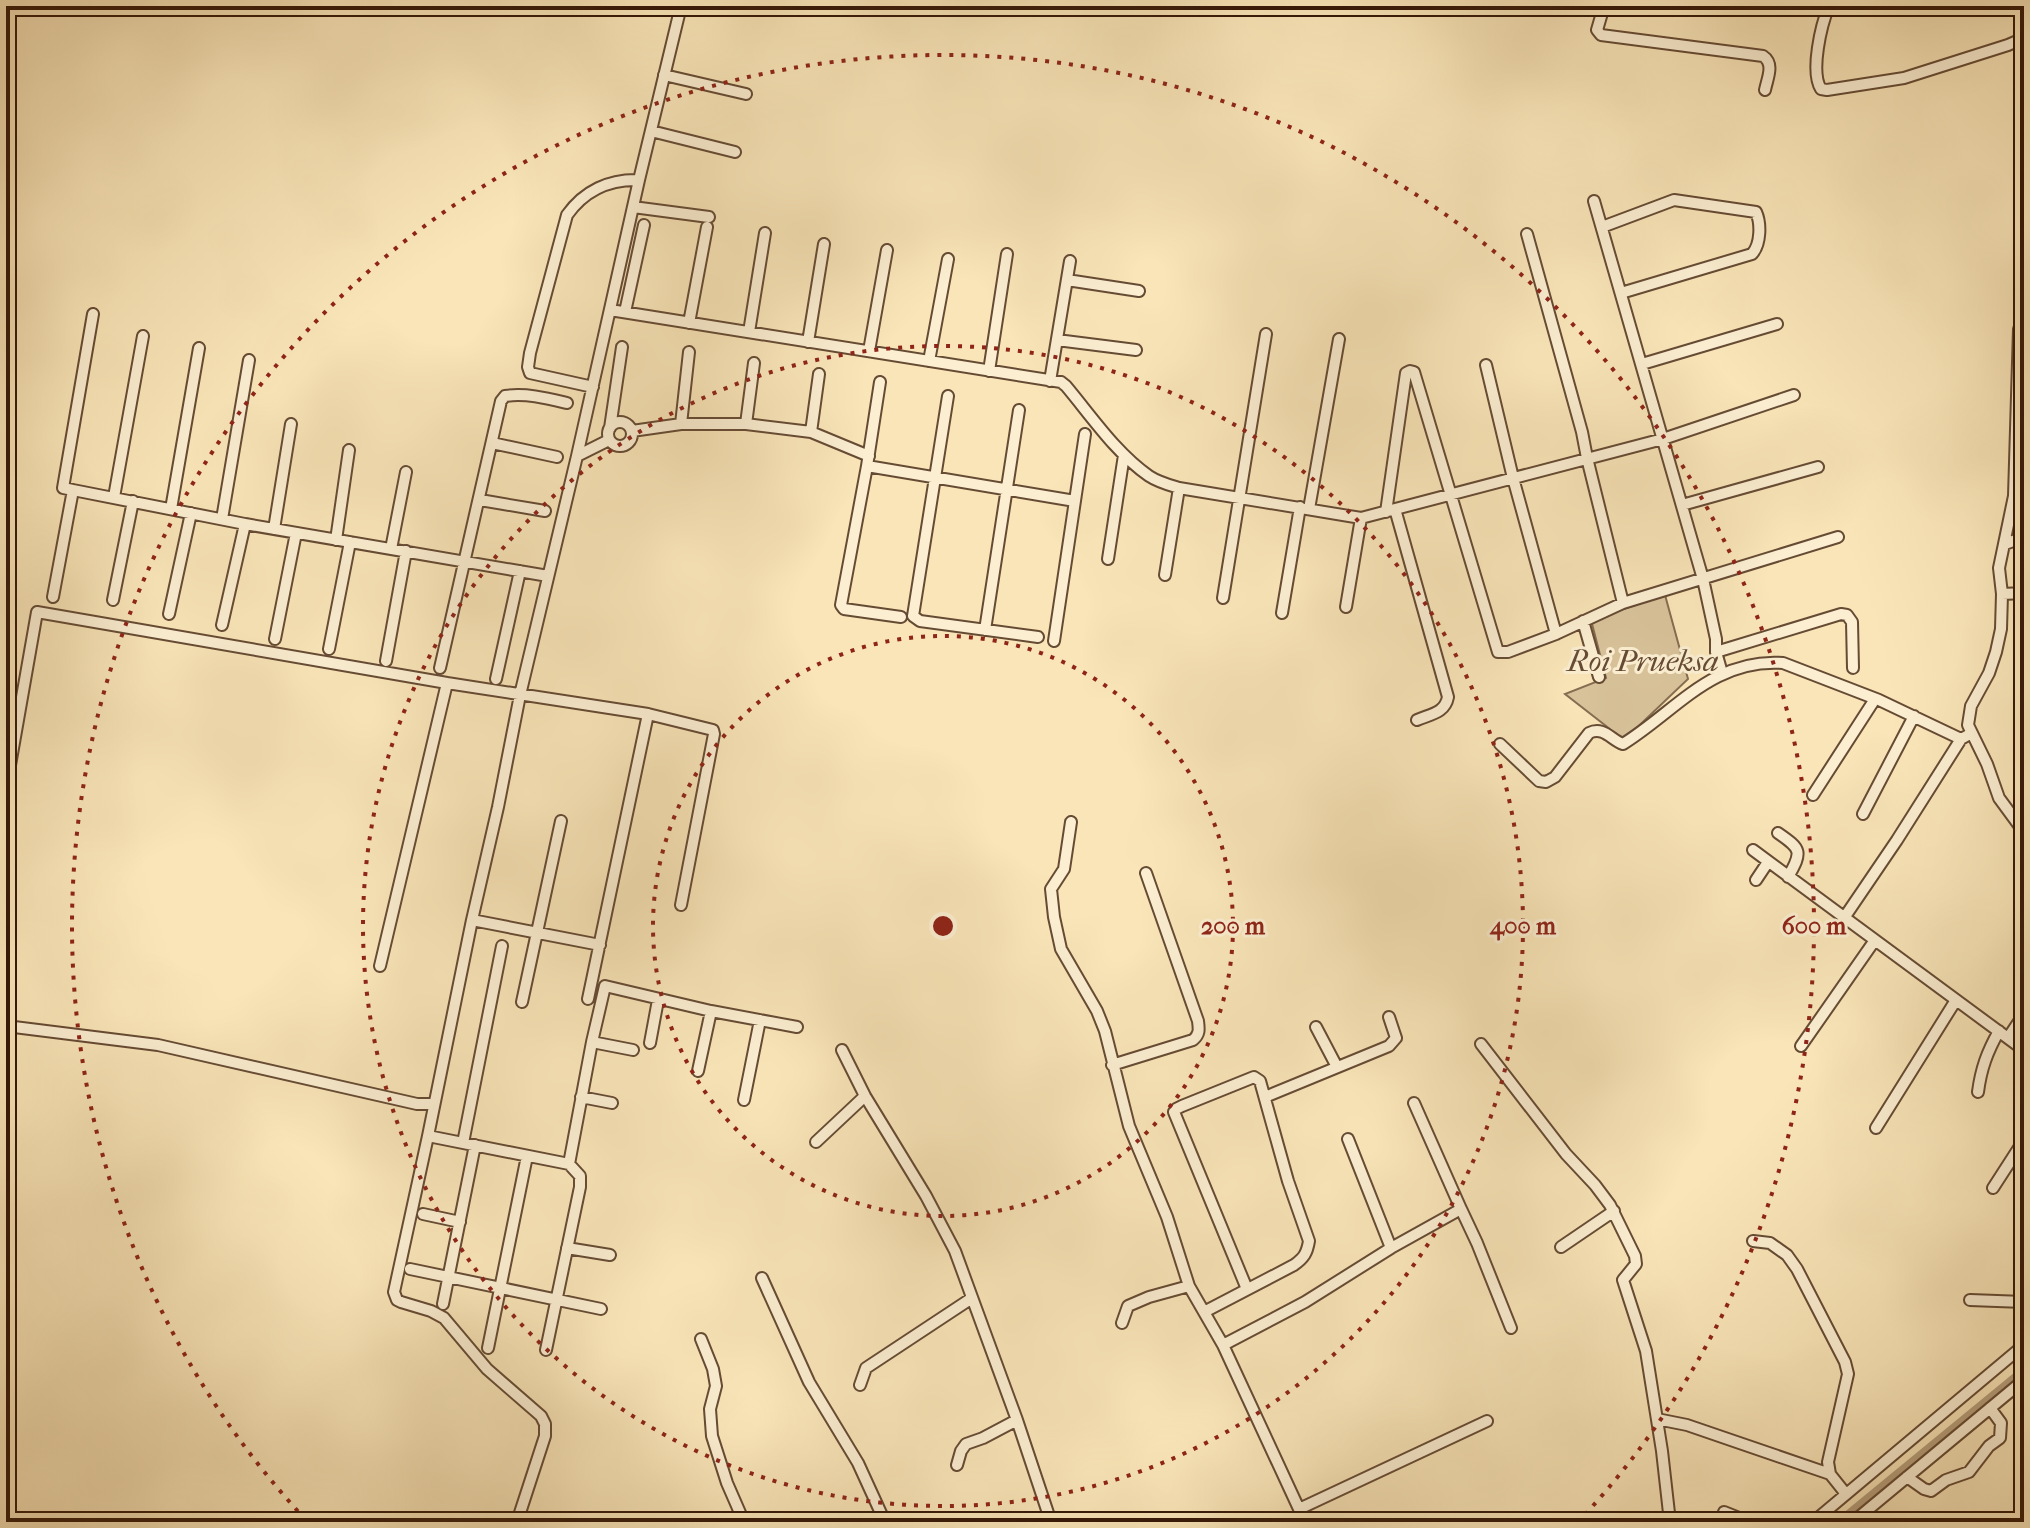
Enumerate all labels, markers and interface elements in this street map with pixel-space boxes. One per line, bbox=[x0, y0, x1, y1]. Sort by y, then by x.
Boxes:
park label: Roi Prueksa bbox=[1565, 644, 1719, 679]
centre of rings bbox=[929, 912, 957, 940]
text: 200 m bbox=[1201, 912, 1266, 940]
text: 400 m bbox=[1489, 912, 1557, 941]
text: 600 m bbox=[1782, 912, 1847, 940]

